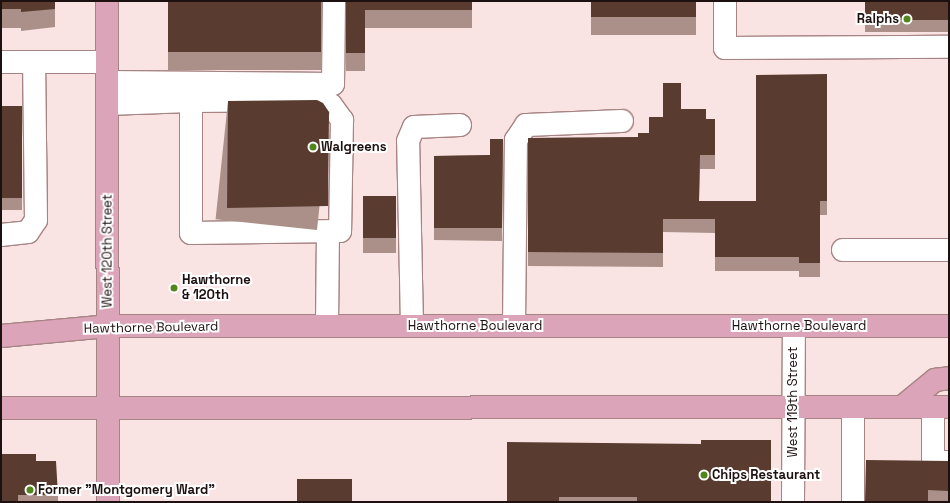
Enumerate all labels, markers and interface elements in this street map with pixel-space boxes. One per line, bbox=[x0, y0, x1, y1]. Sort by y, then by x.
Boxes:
place label: Ralphs bbox=[857, 11, 899, 27]
marker: Ralphs bbox=[902, 14, 912, 24]
place label: Walgreens bbox=[321, 139, 387, 155]
marker: Walgreens bbox=[308, 142, 318, 152]
street label: West 120th Street bbox=[100, 194, 116, 308]
place label: Hawthorne & 120th bbox=[182, 273, 251, 304]
marker: Hawthorne & 120th bbox=[169, 283, 179, 293]
street label: Hawthorne Boulevard bbox=[408, 318, 542, 334]
street label: Hawthorne Boulevard bbox=[732, 318, 866, 334]
street label: Hawthorne Boulevard bbox=[84, 319, 218, 337]
street label: West 119th Street bbox=[785, 347, 801, 457]
place label: Chips Restaurant bbox=[712, 467, 820, 483]
marker: Chips Restaurant bbox=[699, 470, 709, 480]
place label: Former "Montgomery Ward" bbox=[38, 482, 215, 498]
marker: Former "Montgomery Ward" bbox=[25, 485, 35, 495]

